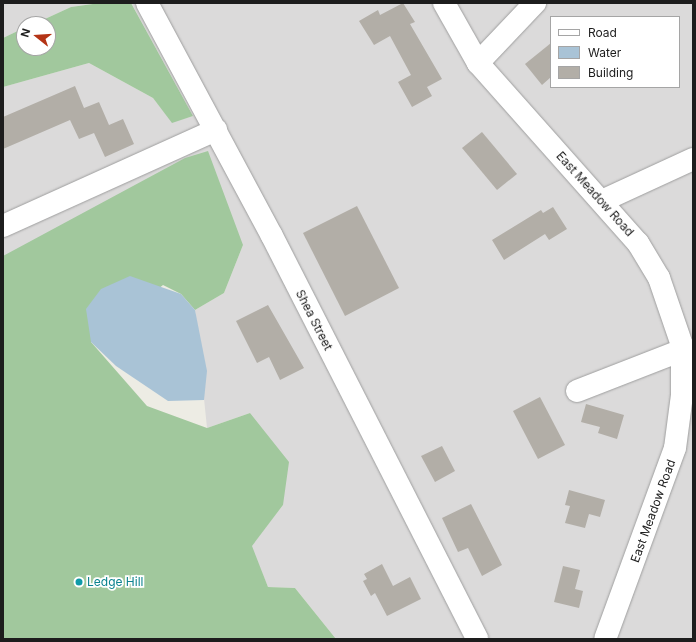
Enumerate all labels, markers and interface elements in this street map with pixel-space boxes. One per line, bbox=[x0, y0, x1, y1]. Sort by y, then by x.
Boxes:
north arrow bbox=[16, 16, 56, 56]
legend bbox=[550, 16, 680, 88]
text: Road bbox=[588, 25, 617, 40]
text: N bbox=[18, 27, 33, 39]
text: Water bbox=[588, 45, 621, 60]
text: Building bbox=[588, 65, 633, 80]
street label: East Meadow Road bbox=[553, 149, 637, 239]
street label: Shea Street bbox=[293, 287, 335, 353]
street label: East Meadow Road bbox=[628, 457, 678, 565]
place label: Ledge Hill bbox=[87, 575, 143, 589]
marker: Ledge Hill bbox=[74, 577, 84, 587]

